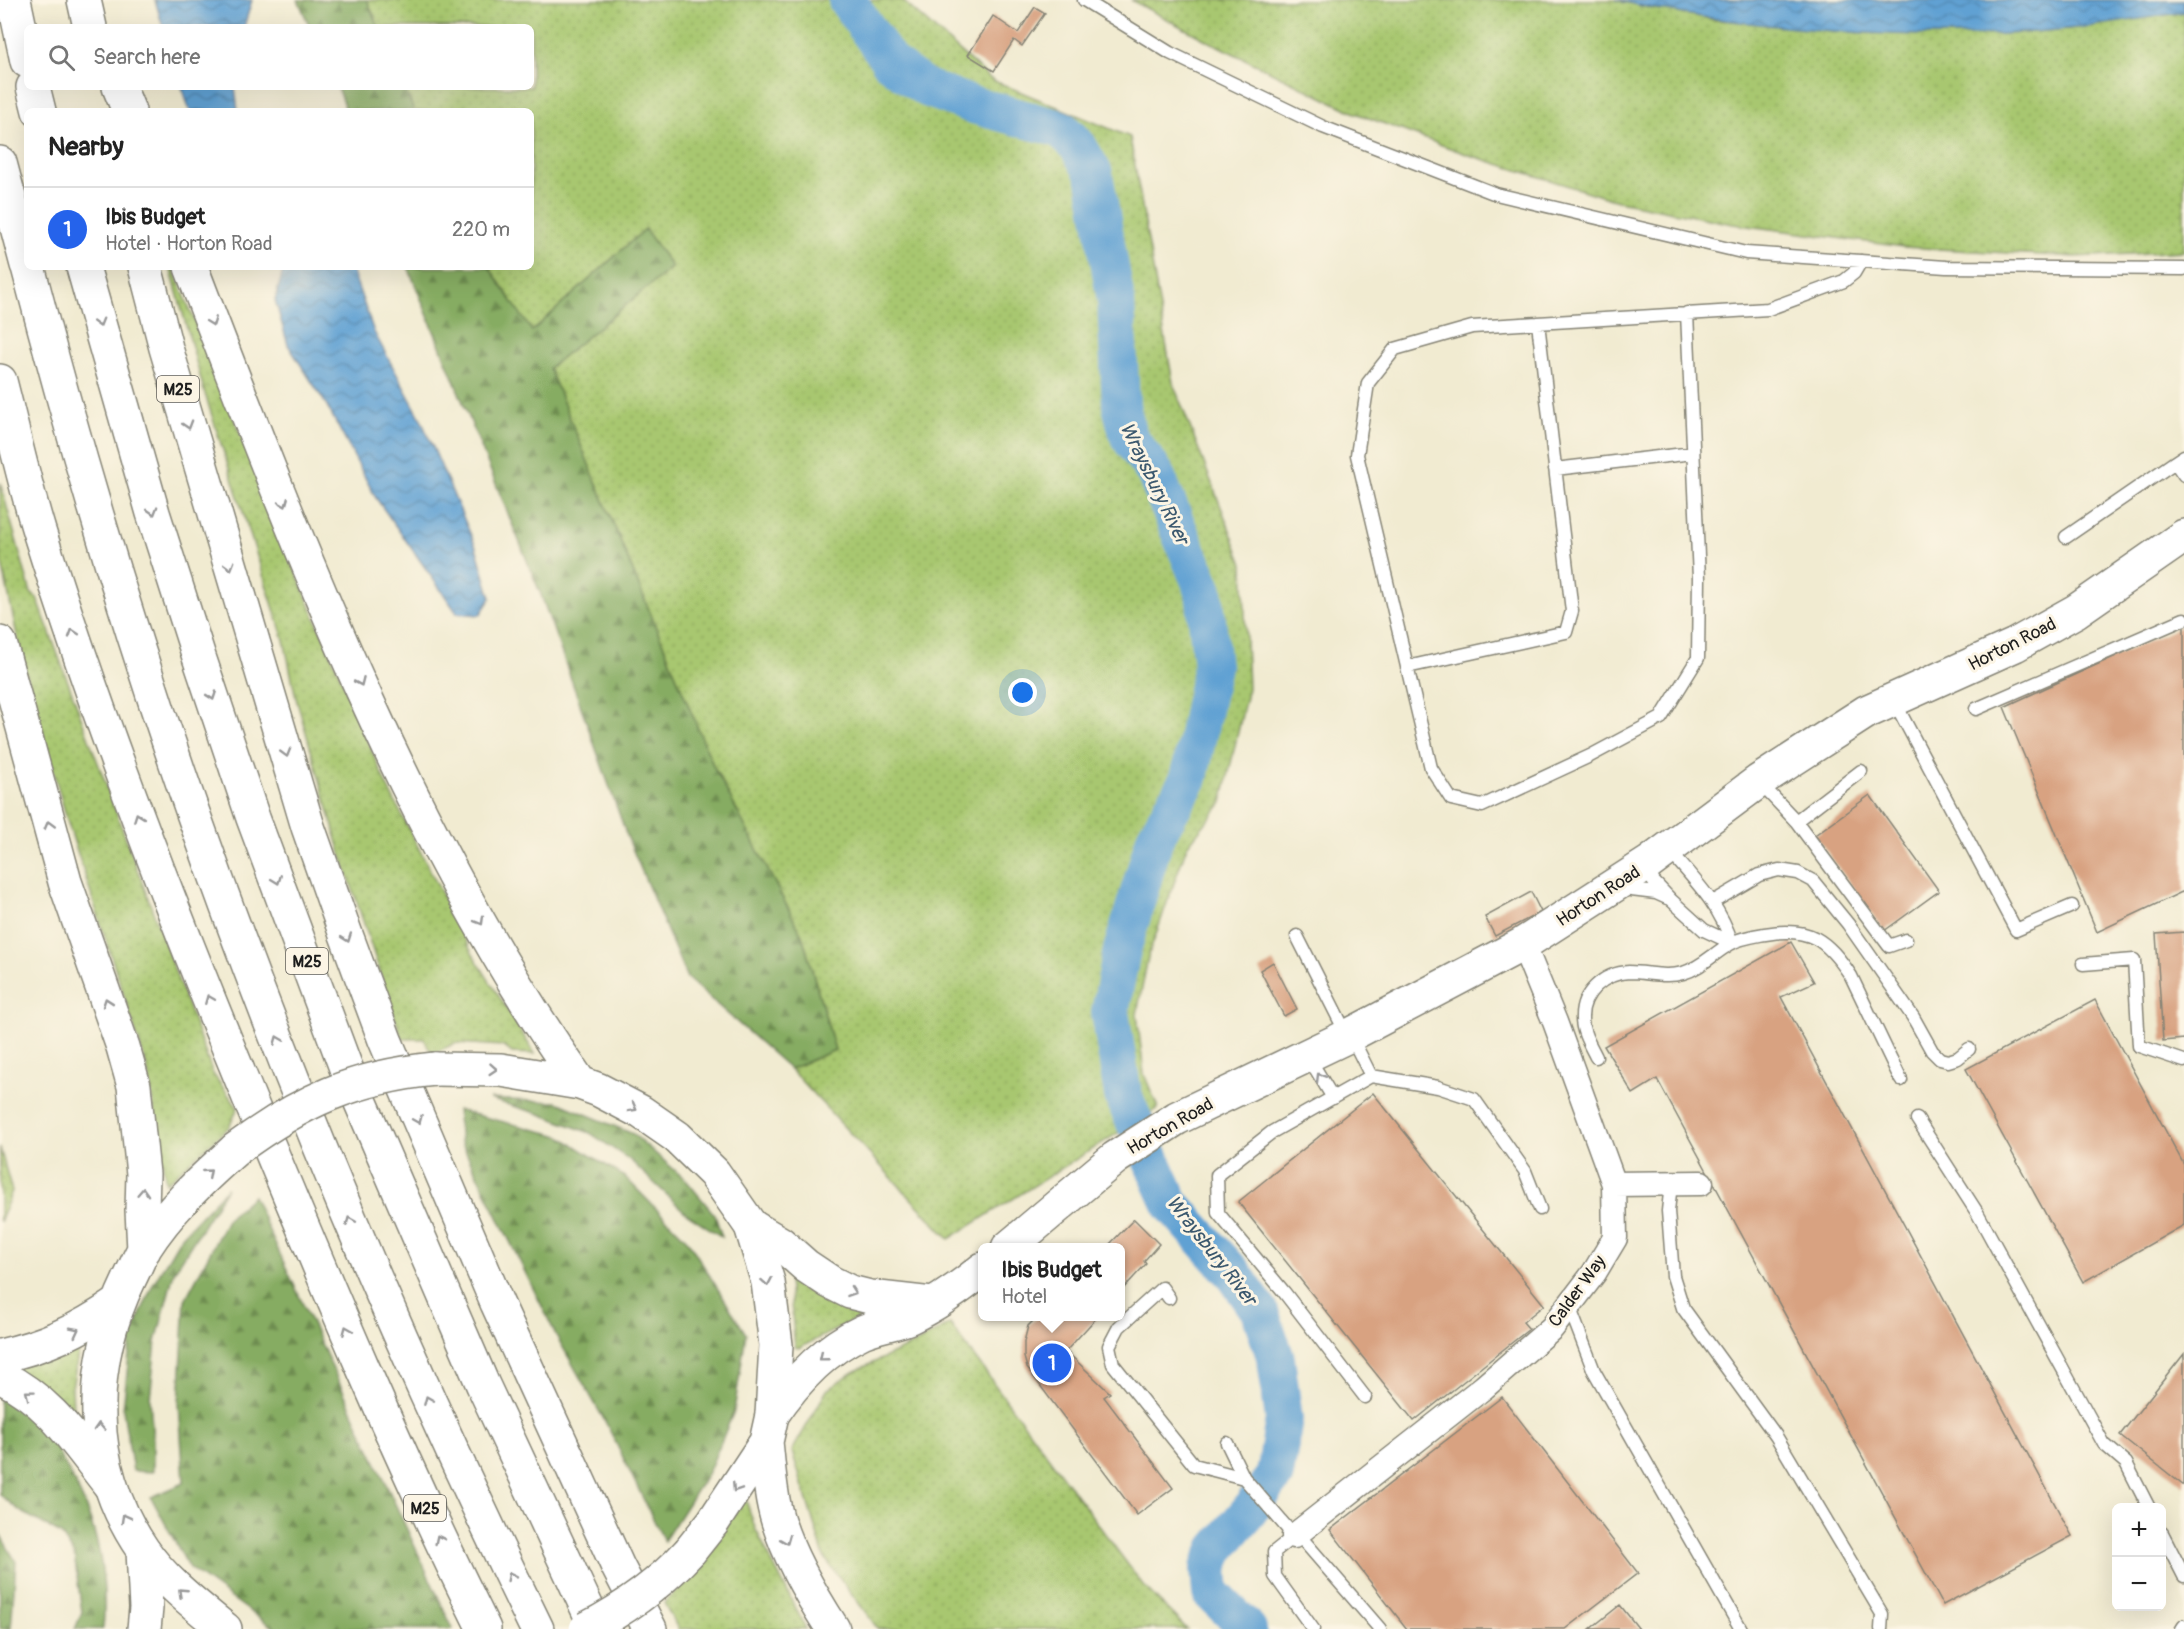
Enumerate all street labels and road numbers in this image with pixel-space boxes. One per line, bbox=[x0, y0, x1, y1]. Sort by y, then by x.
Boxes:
road number: M25 bbox=[157, 376, 199, 402]
street label: Horton Road bbox=[1964, 612, 2060, 676]
street label: Horton Road bbox=[1552, 861, 1645, 932]
road number: M25 bbox=[286, 948, 328, 974]
street label: Horton Road bbox=[1123, 1093, 1217, 1160]
street label: Calder Way bbox=[1544, 1251, 1611, 1332]
road number: M25 bbox=[404, 1495, 446, 1521]

